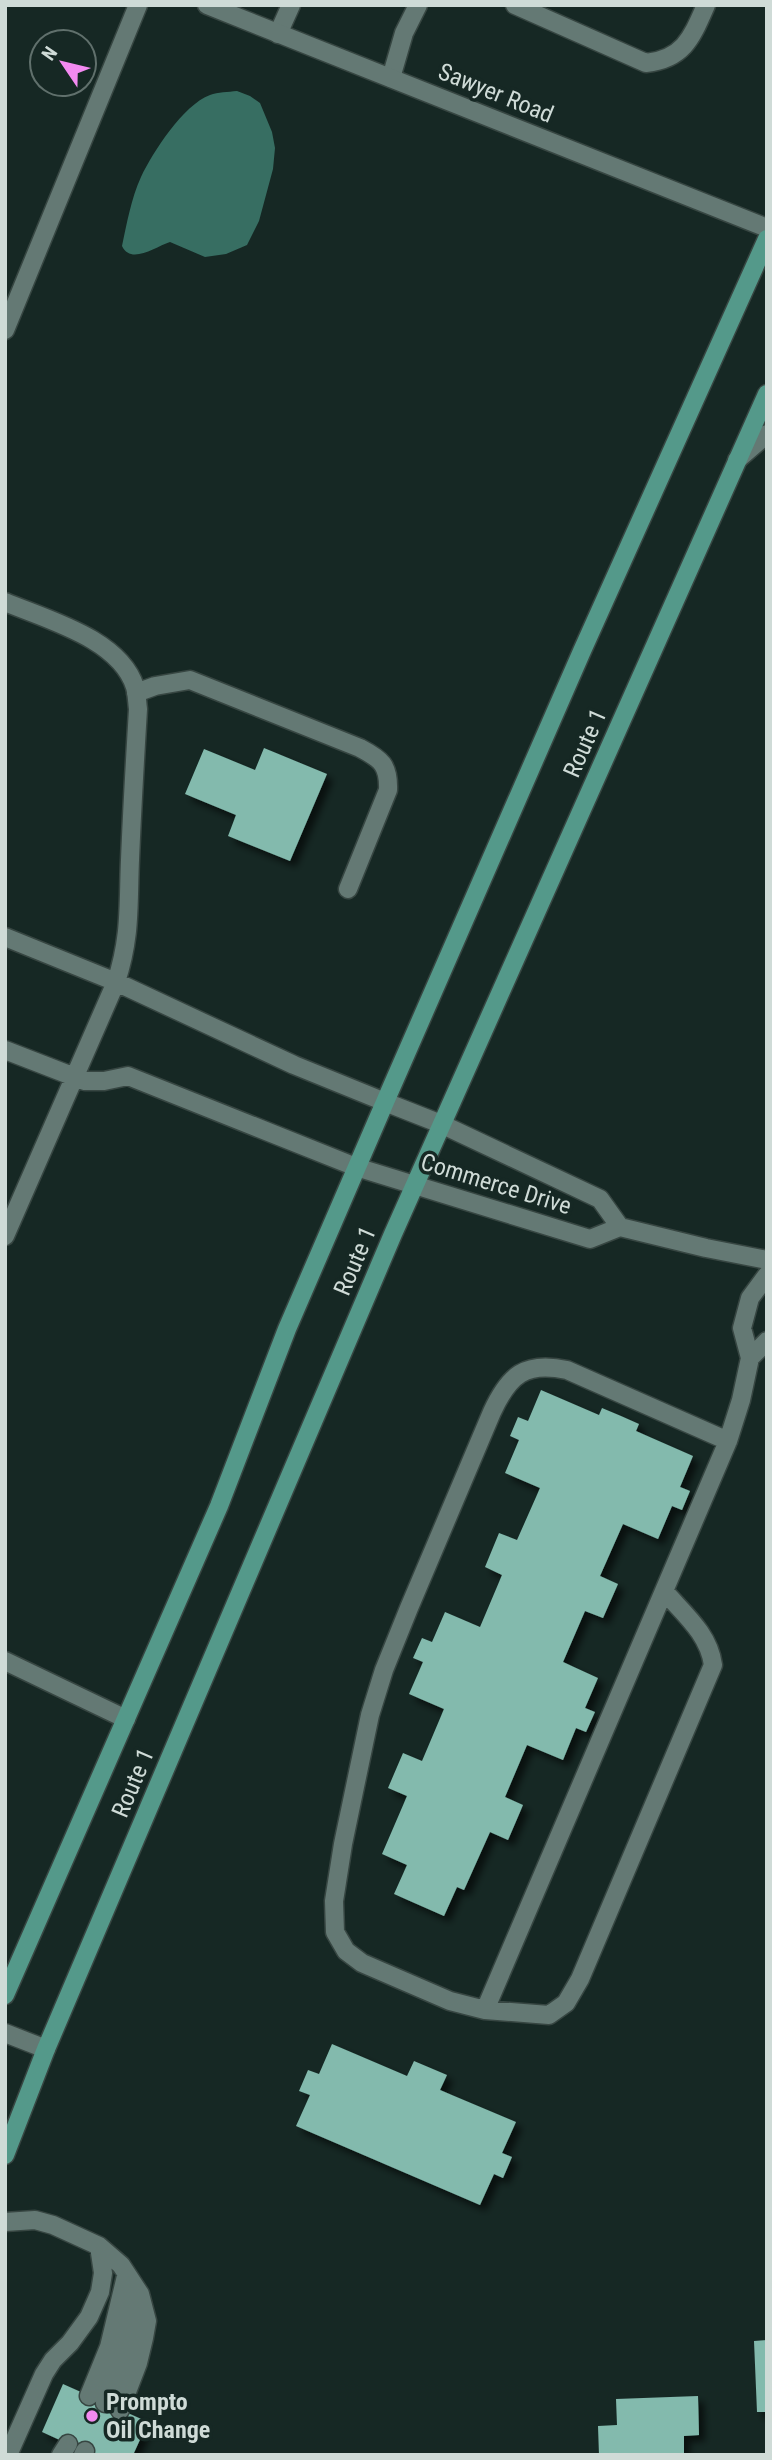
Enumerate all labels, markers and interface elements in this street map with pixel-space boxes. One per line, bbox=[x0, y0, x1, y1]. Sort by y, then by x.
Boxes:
north arrow bbox=[28, 28, 98, 98]
text: N bbox=[37, 42, 62, 65]
street label: Sawyer Road bbox=[434, 57, 558, 129]
street label: Route 1 bbox=[558, 704, 612, 782]
street label: Commerce Drive bbox=[417, 1148, 575, 1220]
street label: Route 1 bbox=[328, 1222, 382, 1300]
street label: Route 1 bbox=[106, 1744, 160, 1822]
place label: Prompto Oil Change bbox=[106, 2388, 210, 2444]
marker: Prompto Oil Change bbox=[84, 2408, 100, 2424]

